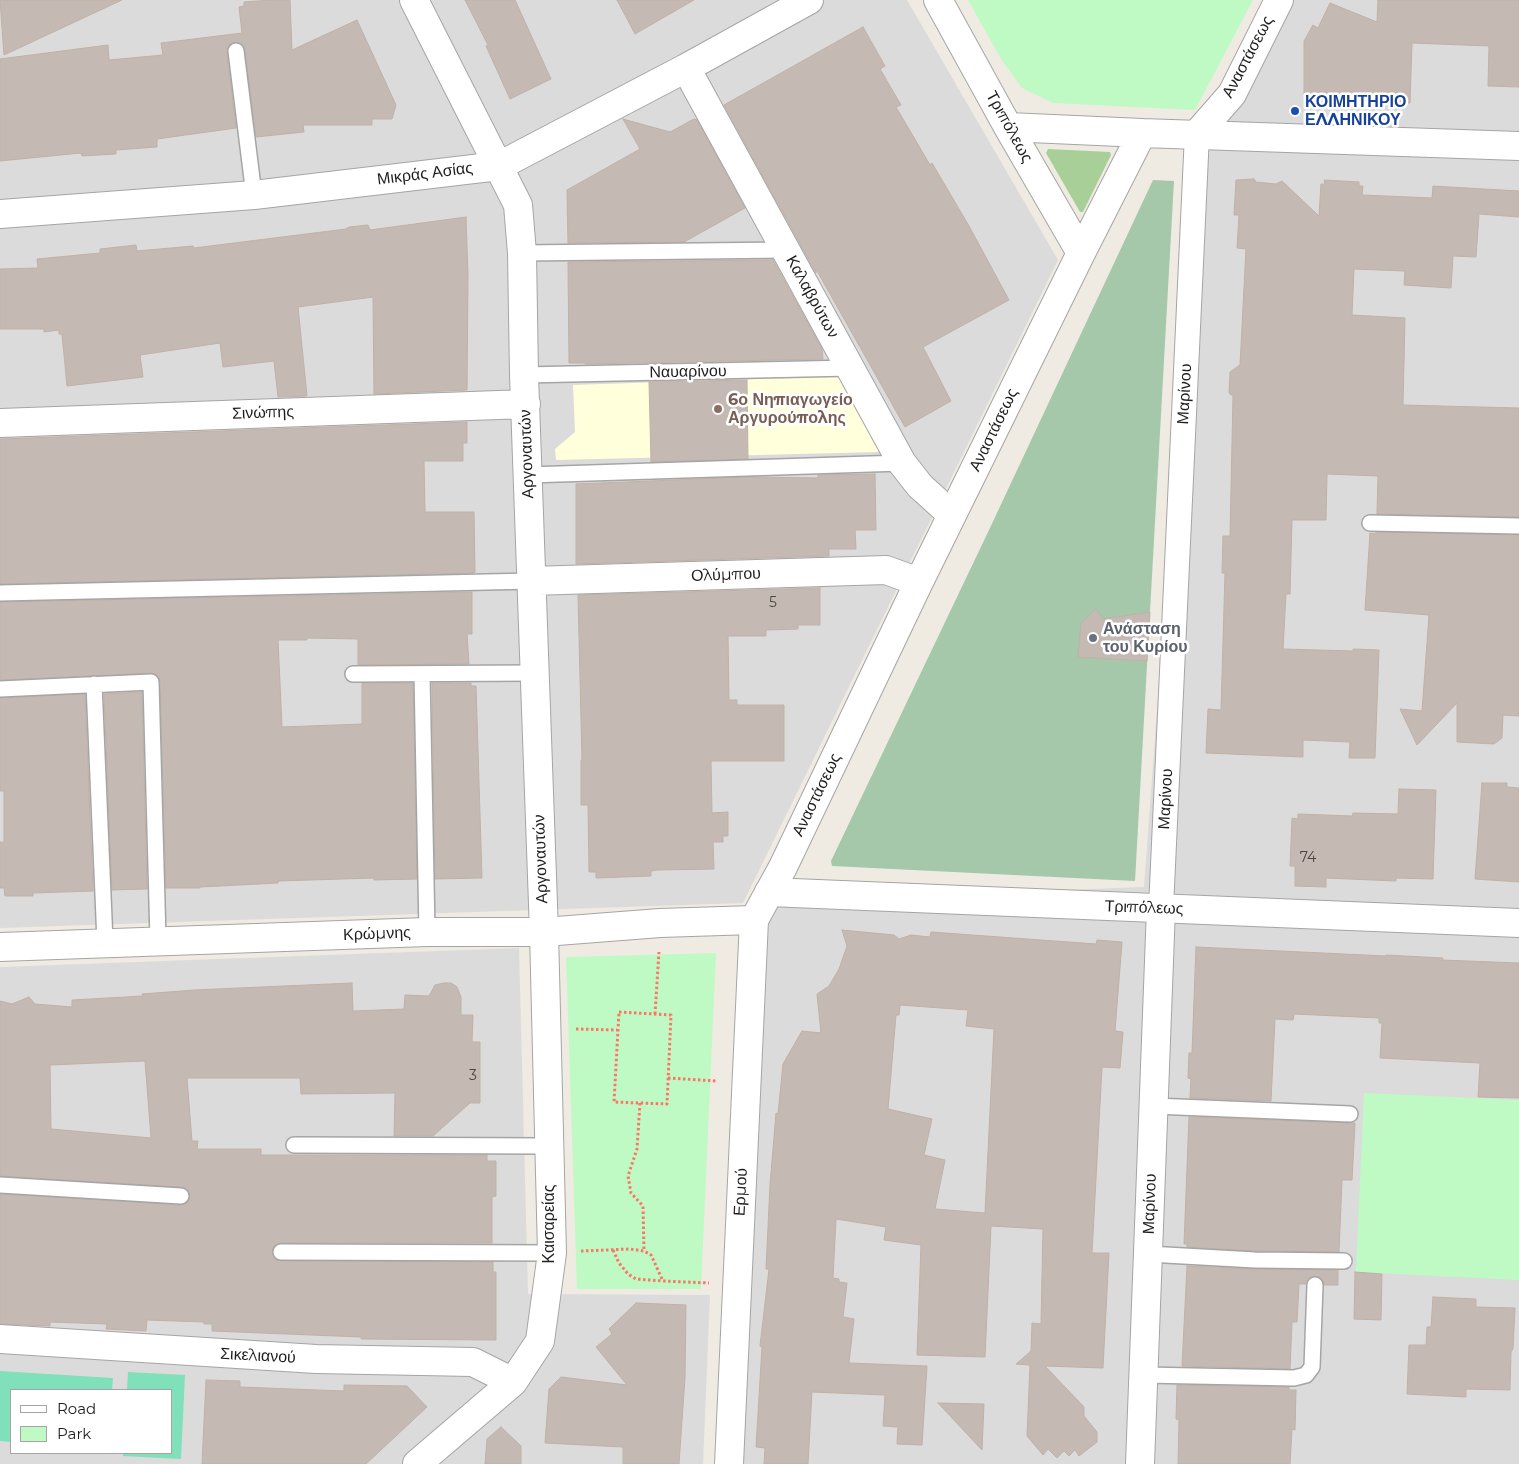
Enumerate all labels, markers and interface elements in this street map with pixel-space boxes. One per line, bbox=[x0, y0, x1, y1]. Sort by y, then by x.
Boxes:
street label: Αναστάσεως bbox=[1218, 13, 1278, 101]
street label: Τριπόλεως bbox=[981, 88, 1037, 166]
place label: ΚΟΙΜΗΤΗΡΙΟ ΕΛΛΗΝΙΚΟΥ bbox=[1305, 92, 1406, 130]
marker: ΚΟΙΜΗΤΗΡΙΟ ΕΛΛΗΝΙΚΟΥ bbox=[1289, 105, 1301, 117]
street label: Μικράς Ασίας bbox=[376, 159, 474, 189]
street label: Καλαβρύτων bbox=[781, 252, 843, 342]
street label: Ναυαρίνου bbox=[649, 362, 727, 382]
street label: Μαρίνου bbox=[1174, 363, 1196, 425]
street label: Αναστάσεως bbox=[966, 385, 1022, 475]
place label: 6ο Νηπιαγωγείο Αργυρούπολης bbox=[728, 390, 853, 428]
street label: Σινώπης bbox=[232, 402, 294, 424]
marker: 6ο Νηπιαγωγείο Αργυρούπολης bbox=[712, 403, 724, 415]
street label: Αργοναυτών bbox=[516, 409, 538, 499]
street label: Ολύμπου bbox=[691, 564, 761, 586]
house number: 5 bbox=[769, 595, 777, 611]
place label: Ανάσταση του Κυρίου bbox=[1103, 619, 1188, 657]
marker: Ανάσταση του Κυρίου bbox=[1087, 632, 1099, 644]
street label: Αναστάσεως bbox=[789, 750, 845, 840]
street label: Μαρίνου bbox=[1155, 768, 1177, 830]
street label: Αργοναυτών bbox=[530, 814, 552, 904]
house number: 74 bbox=[1300, 850, 1316, 866]
street label: Τριπόλεως bbox=[1104, 897, 1184, 919]
street label: Κρώμνης bbox=[343, 923, 411, 945]
house number: 3 bbox=[469, 1068, 477, 1084]
street label: Ερμού bbox=[730, 1167, 752, 1217]
street label: Μαρίνου bbox=[1139, 1173, 1161, 1235]
street label: Καισαρείας bbox=[539, 1184, 559, 1264]
street label: Σικελιανού bbox=[220, 1344, 296, 1368]
legend bbox=[10, 1389, 172, 1454]
text: Road bbox=[57, 1399, 96, 1418]
text: Park bbox=[57, 1424, 91, 1443]

